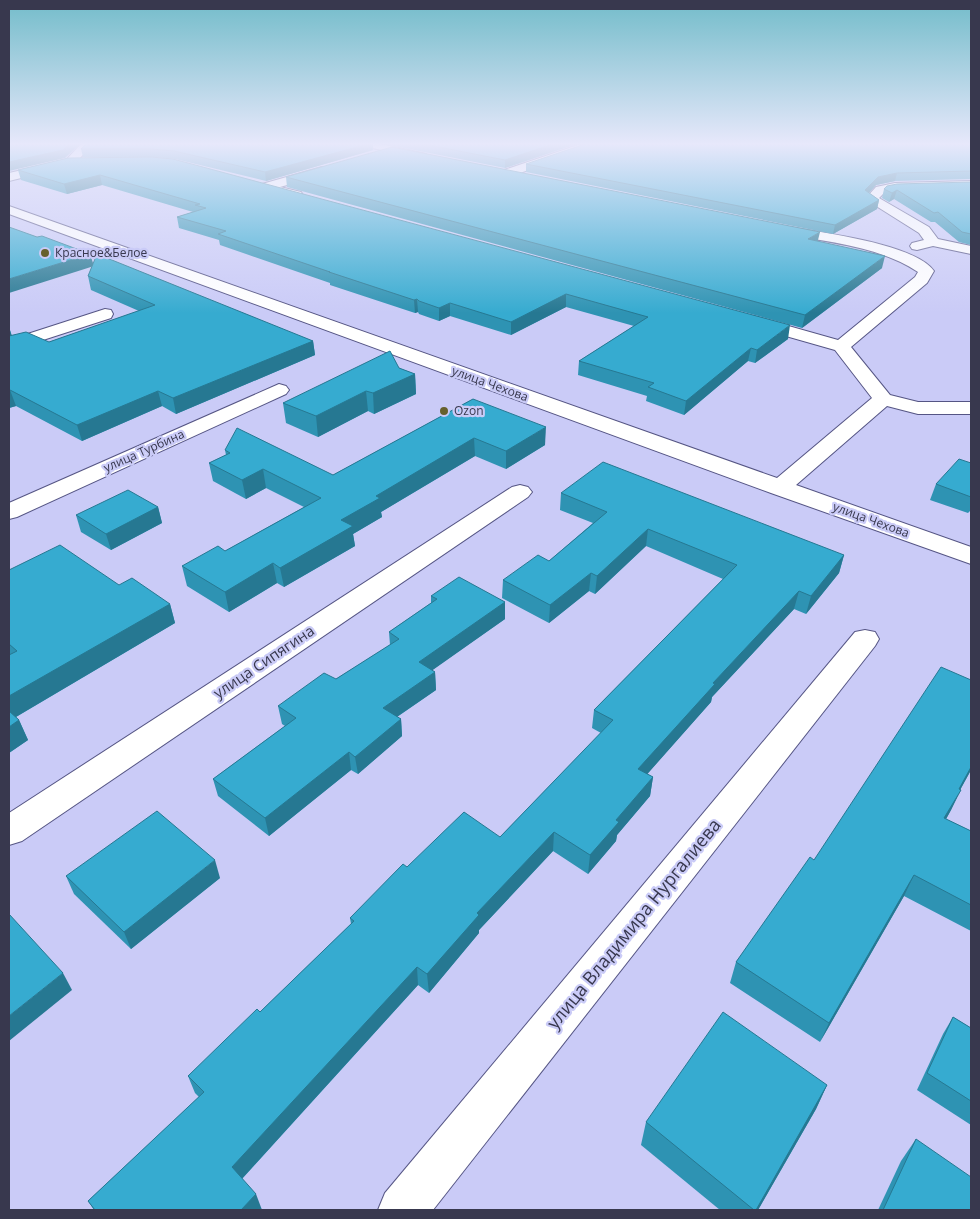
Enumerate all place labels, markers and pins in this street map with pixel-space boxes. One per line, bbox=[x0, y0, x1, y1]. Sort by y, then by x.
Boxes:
place label: Красное&Белое bbox=[55, 244, 148, 261]
marker: Красное&Белое bbox=[39, 247, 51, 259]
place label: Ozon bbox=[454, 402, 484, 419]
marker: Ozon bbox=[438, 405, 450, 417]

